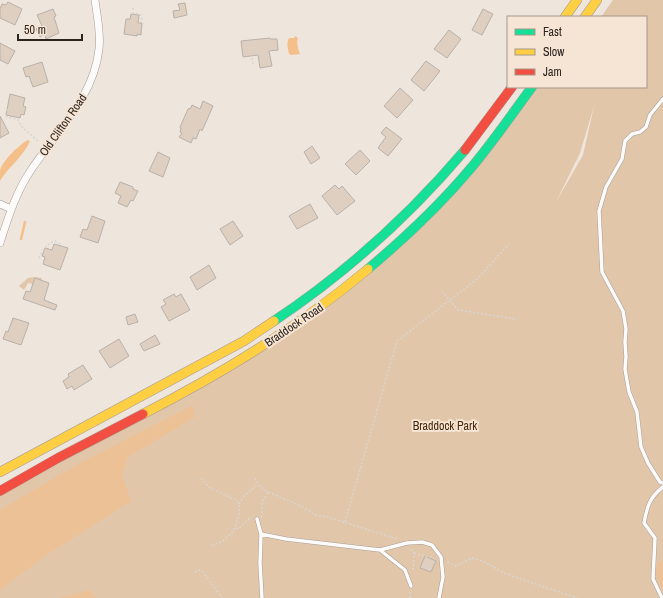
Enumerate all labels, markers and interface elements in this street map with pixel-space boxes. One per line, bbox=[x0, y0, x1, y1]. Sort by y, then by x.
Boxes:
scale bar bbox=[18, 16, 82, 42]
legend bbox=[507, 16, 647, 88]
text: 50 m bbox=[24, 22, 46, 38]
text: Fast bbox=[543, 24, 562, 40]
text: Slow bbox=[543, 44, 565, 60]
text: Jam bbox=[543, 64, 562, 80]
street label: Old Clifton Road bbox=[36, 91, 90, 159]
street label: Braddock Road bbox=[261, 299, 327, 351]
park label: Braddock Park bbox=[413, 418, 477, 434]

